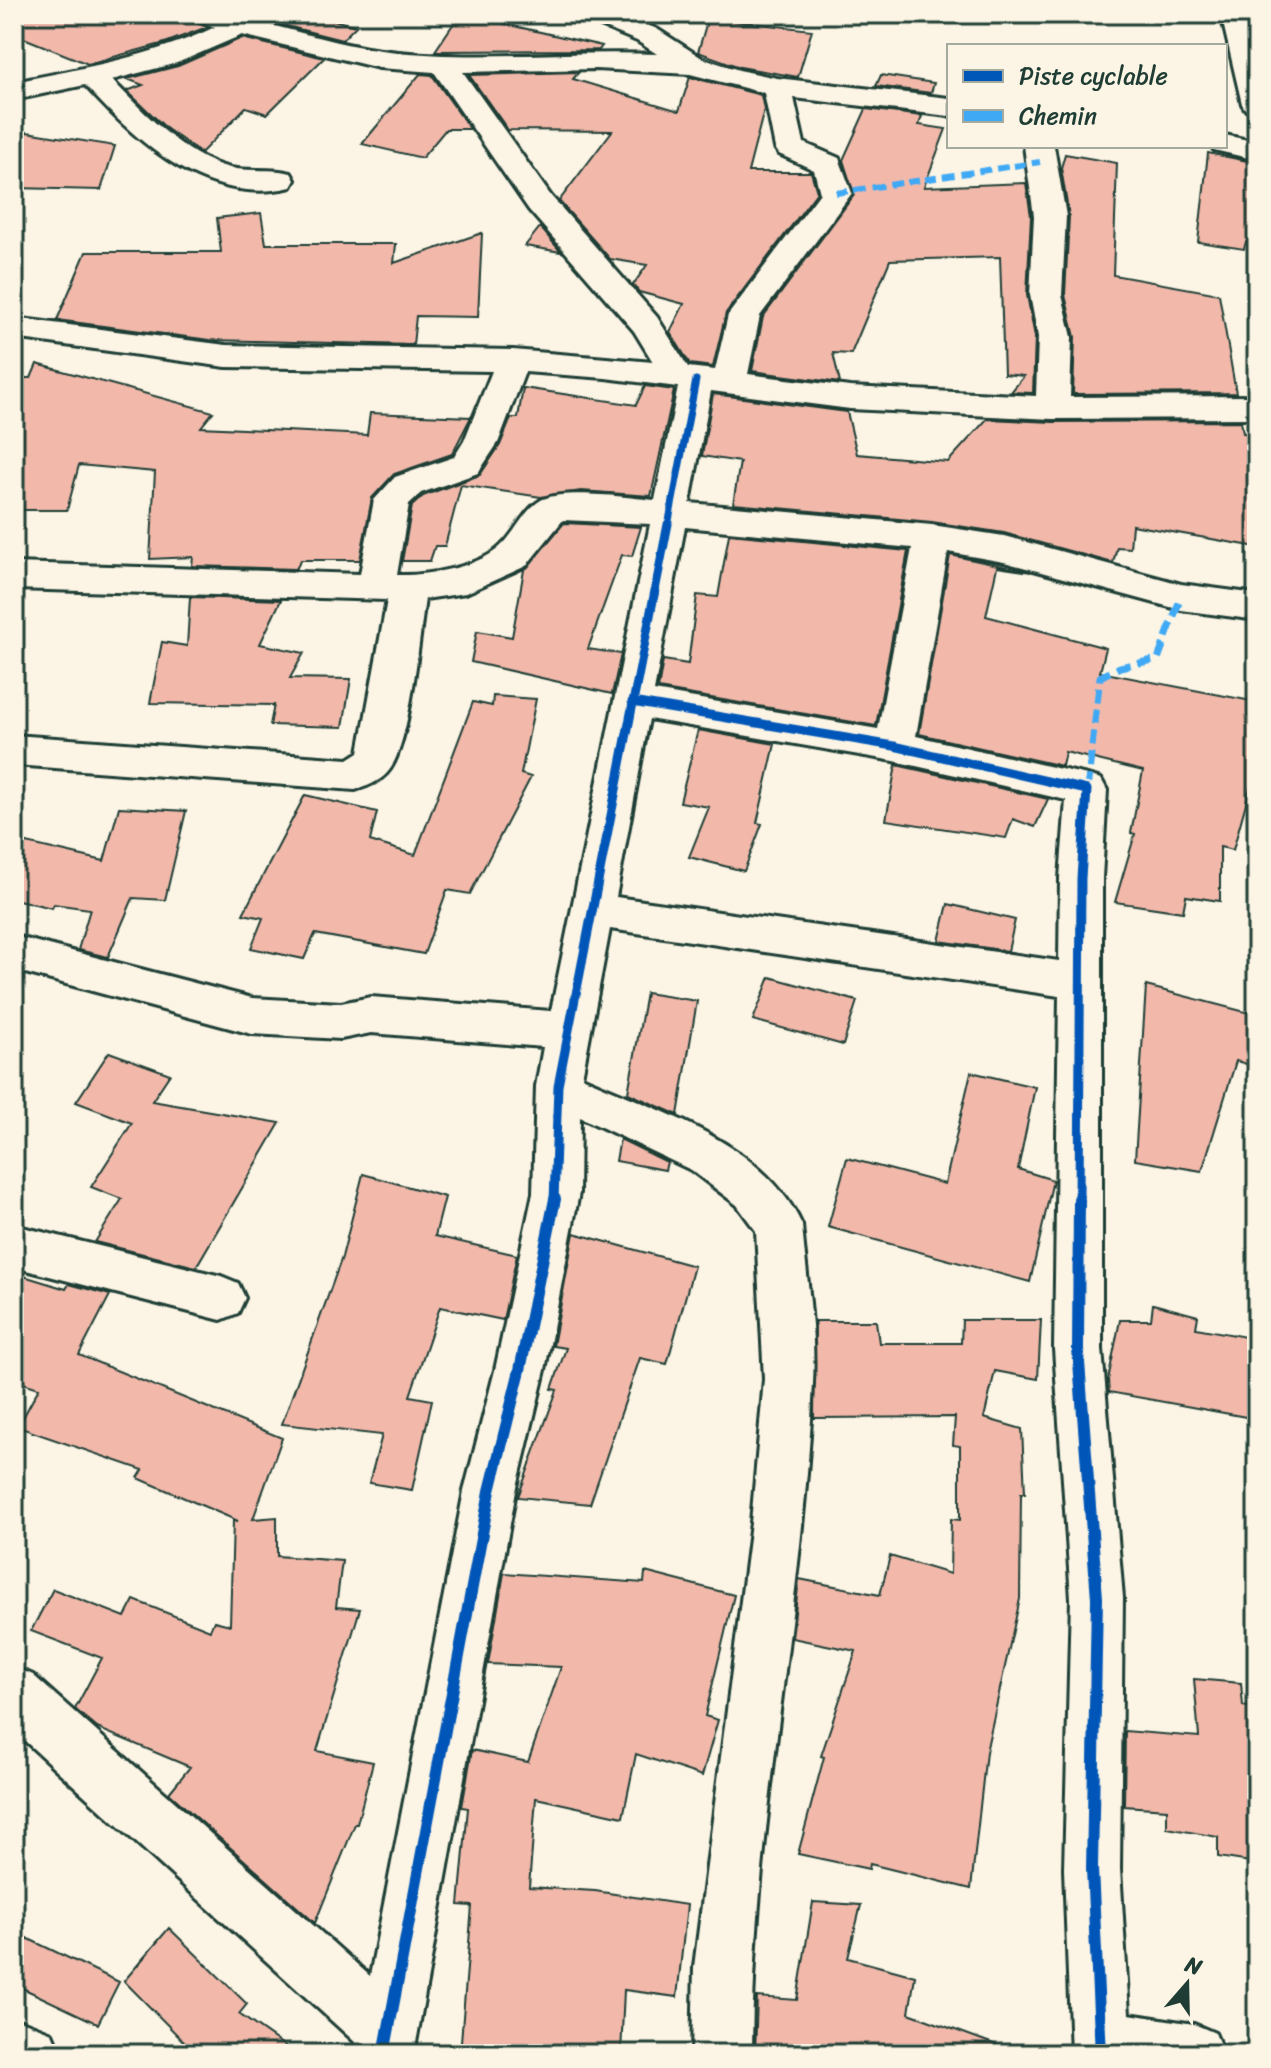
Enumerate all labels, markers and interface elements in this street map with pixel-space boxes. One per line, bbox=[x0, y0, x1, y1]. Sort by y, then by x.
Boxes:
legend bbox=[947, 44, 1227, 148]
text: Piste cyclable bbox=[1019, 55, 1168, 97]
text: Chemin bbox=[1019, 95, 1097, 137]
north arrow bbox=[1147, 1944, 1227, 2024]
text: N bbox=[1179, 1944, 1208, 1987]

